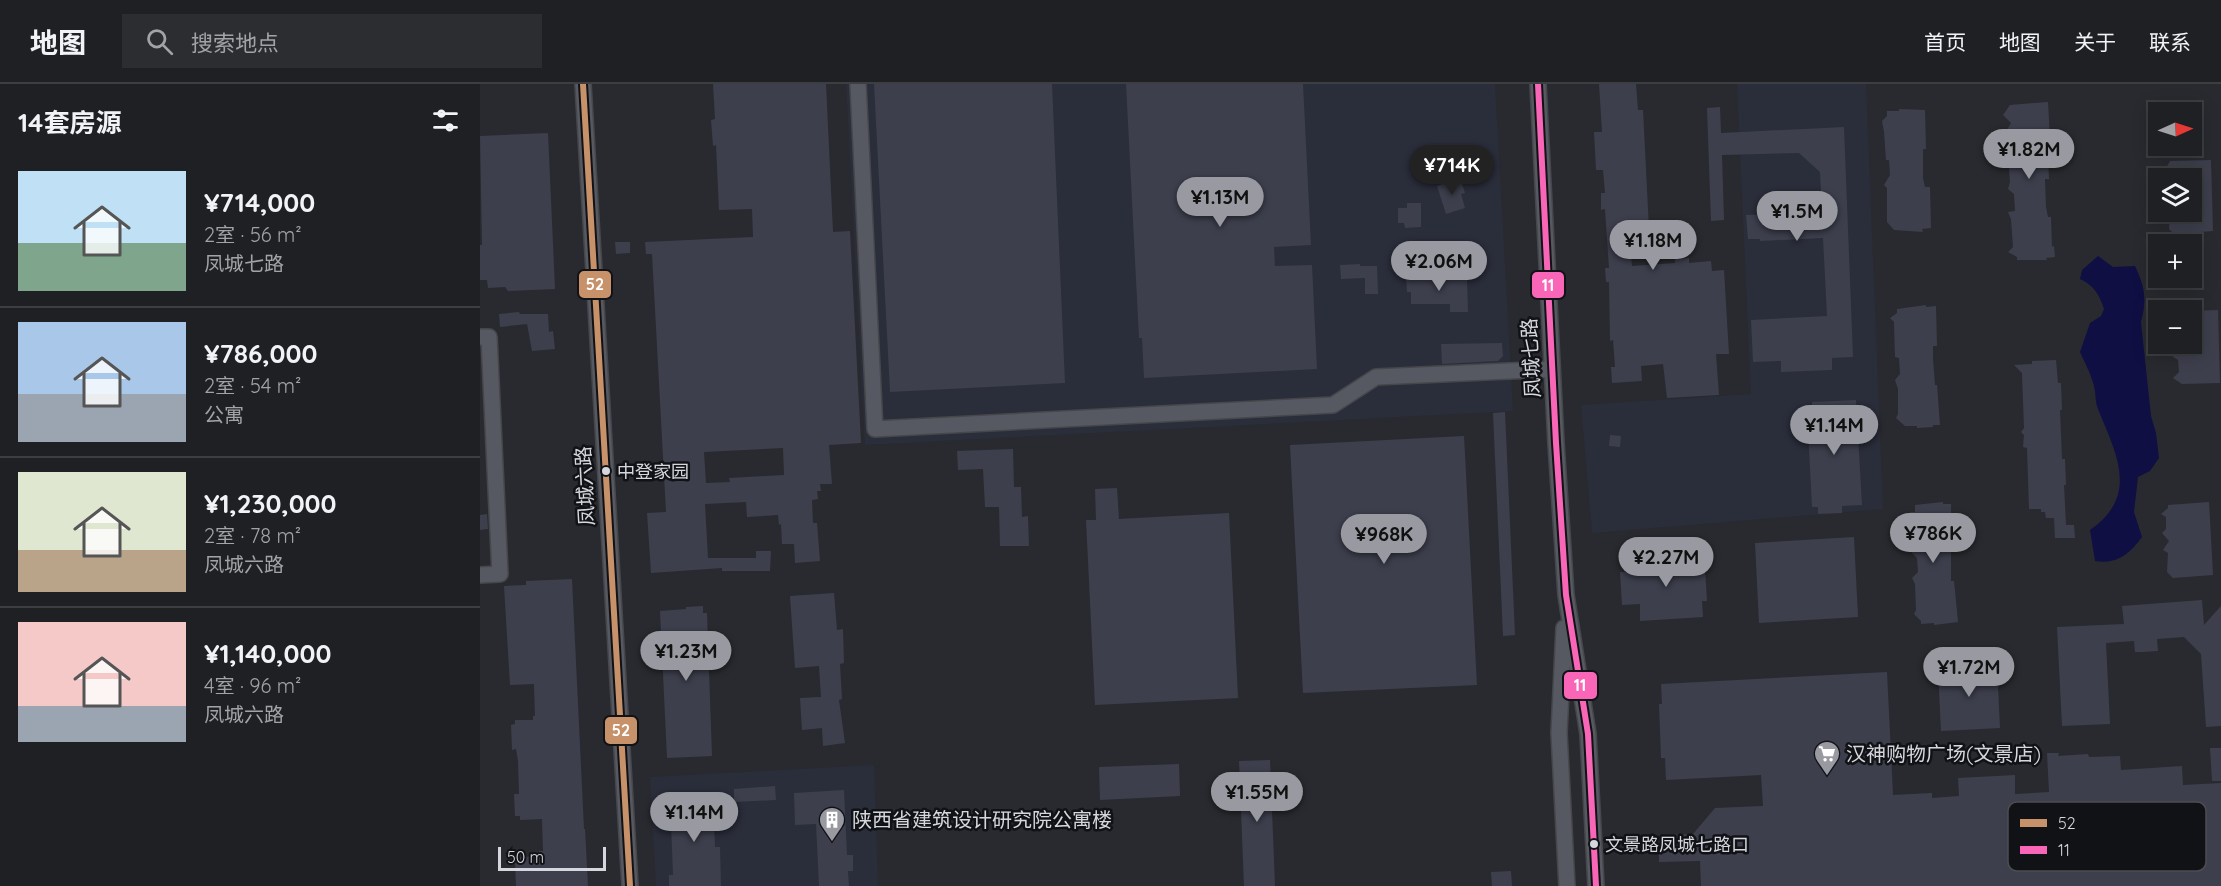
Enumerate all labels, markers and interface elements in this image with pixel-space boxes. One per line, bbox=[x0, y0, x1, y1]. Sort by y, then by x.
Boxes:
search box bbox=[122, 14, 542, 68]
text: 地图 bbox=[30, 25, 86, 60]
icon: search bbox=[143, 25, 176, 58]
text: 搜索地点 bbox=[191, 29, 279, 57]
text: 首页 bbox=[1924, 29, 1966, 55]
text: 地图 bbox=[1999, 29, 2041, 55]
text: 关于 bbox=[2074, 29, 2116, 55]
text: 联系 bbox=[2149, 29, 2191, 55]
north arrow bbox=[2148, 102, 2202, 156]
map controls bbox=[2148, 102, 2202, 354]
icon: filters bbox=[429, 104, 462, 137]
text: 14套房源 bbox=[18, 106, 121, 139]
pin: ¥1.82M bbox=[1980, 129, 2078, 180]
text: ¥1.82M bbox=[1997, 136, 2061, 161]
pin: ¥714K bbox=[1410, 145, 1494, 196]
text: ¥714K bbox=[1424, 152, 1480, 177]
button: layers bbox=[2148, 168, 2202, 222]
pin: ¥1.13M bbox=[1171, 177, 1269, 228]
text: ¥1.13M bbox=[1191, 184, 1249, 209]
text: ¥714,000 bbox=[204, 186, 315, 219]
pin: ¥1.5M bbox=[1755, 191, 1839, 242]
icon: home bbox=[66, 195, 138, 267]
text: ¥1.5M bbox=[1771, 198, 1823, 223]
pin: ¥1.18M bbox=[1604, 220, 1702, 271]
text: 2室 · 56 m² bbox=[204, 222, 302, 247]
text: ¥1.18M bbox=[1624, 227, 1682, 252]
button: + bbox=[2148, 234, 2202, 288]
pin: ¥2.06M bbox=[1390, 241, 1488, 292]
text: ¥2.06M bbox=[1405, 248, 1473, 273]
text: 凤城七路 bbox=[204, 251, 284, 276]
line badge: 52 bbox=[578, 270, 612, 299]
line badge: 11 bbox=[1531, 271, 1565, 299]
text: 52 bbox=[586, 274, 604, 294]
text: 11 bbox=[1542, 275, 1554, 295]
button: − bbox=[2148, 300, 2202, 354]
street label: 凤城七路 bbox=[1516, 317, 1545, 399]
text: ¥786,000 bbox=[204, 337, 317, 370]
icon: home bbox=[66, 346, 138, 418]
text: 2室 · 54 m² bbox=[204, 373, 301, 398]
text: 公寓 bbox=[204, 402, 244, 427]
pin: ¥1.14M bbox=[1785, 405, 1883, 456]
text: ¥1.14M bbox=[1804, 412, 1864, 437]
street label: 凤城六路 bbox=[570, 445, 599, 527]
place label: 中登家园 bbox=[617, 460, 689, 483]
marker: 中登家园 bbox=[600, 465, 612, 477]
text: ¥1,230,000 bbox=[204, 487, 337, 520]
icon: home bbox=[66, 496, 138, 568]
pin: ¥786K bbox=[1891, 513, 1975, 564]
pin: ¥968K bbox=[1342, 514, 1426, 565]
text: ¥786K bbox=[1904, 520, 1962, 545]
text: ¥968K bbox=[1355, 521, 1413, 546]
text: 2室 · 78 m² bbox=[204, 523, 301, 548]
pin: ¥2.27M bbox=[1617, 537, 1715, 588]
text: ¥2.27M bbox=[1632, 544, 1700, 569]
text: 凤城六路 bbox=[204, 552, 284, 577]
pin: ¥1.23M bbox=[637, 631, 735, 682]
text: ¥1,140,000 bbox=[204, 637, 331, 670]
text: ¥1.23M bbox=[654, 638, 718, 663]
icon: home bbox=[66, 646, 138, 718]
pin: ¥1.72M bbox=[1920, 647, 2018, 698]
text: ¥1.72M bbox=[1937, 654, 2001, 679]
line badge: 11 bbox=[1563, 671, 1598, 700]
text: 4室 · 96 m² bbox=[204, 673, 301, 698]
text: 11 bbox=[1574, 675, 1586, 695]
text: 凤城六路 bbox=[204, 702, 284, 727]
line badge: 52 bbox=[604, 716, 638, 745]
text: 52 bbox=[612, 720, 630, 740]
supermarket icon: 汉神购物广场(文景店) bbox=[1812, 739, 1842, 777]
place label: 汉神购物广场(文景店) bbox=[1846, 741, 2041, 766]
pin: ¥1.55M bbox=[1208, 772, 1306, 823]
text: ¥1.55M bbox=[1225, 779, 1289, 804]
pin: ¥1.14M bbox=[645, 792, 743, 843]
text: ¥1.14M bbox=[664, 799, 724, 824]
legend bbox=[2008, 802, 2206, 871]
building icon: 陕西省建筑设计研究院公寓楼 bbox=[817, 805, 847, 843]
place label: 陕西省建筑设计研究院公寓楼 bbox=[852, 807, 1112, 832]
text: 52 bbox=[2058, 813, 2076, 833]
place label: 文景路凤城七路口 bbox=[1605, 833, 1749, 856]
marker: 文景路凤城七路口 bbox=[1588, 838, 1600, 850]
text: 11 bbox=[2058, 840, 2070, 860]
scale bar bbox=[498, 844, 606, 872]
text: 50 m bbox=[507, 847, 544, 867]

